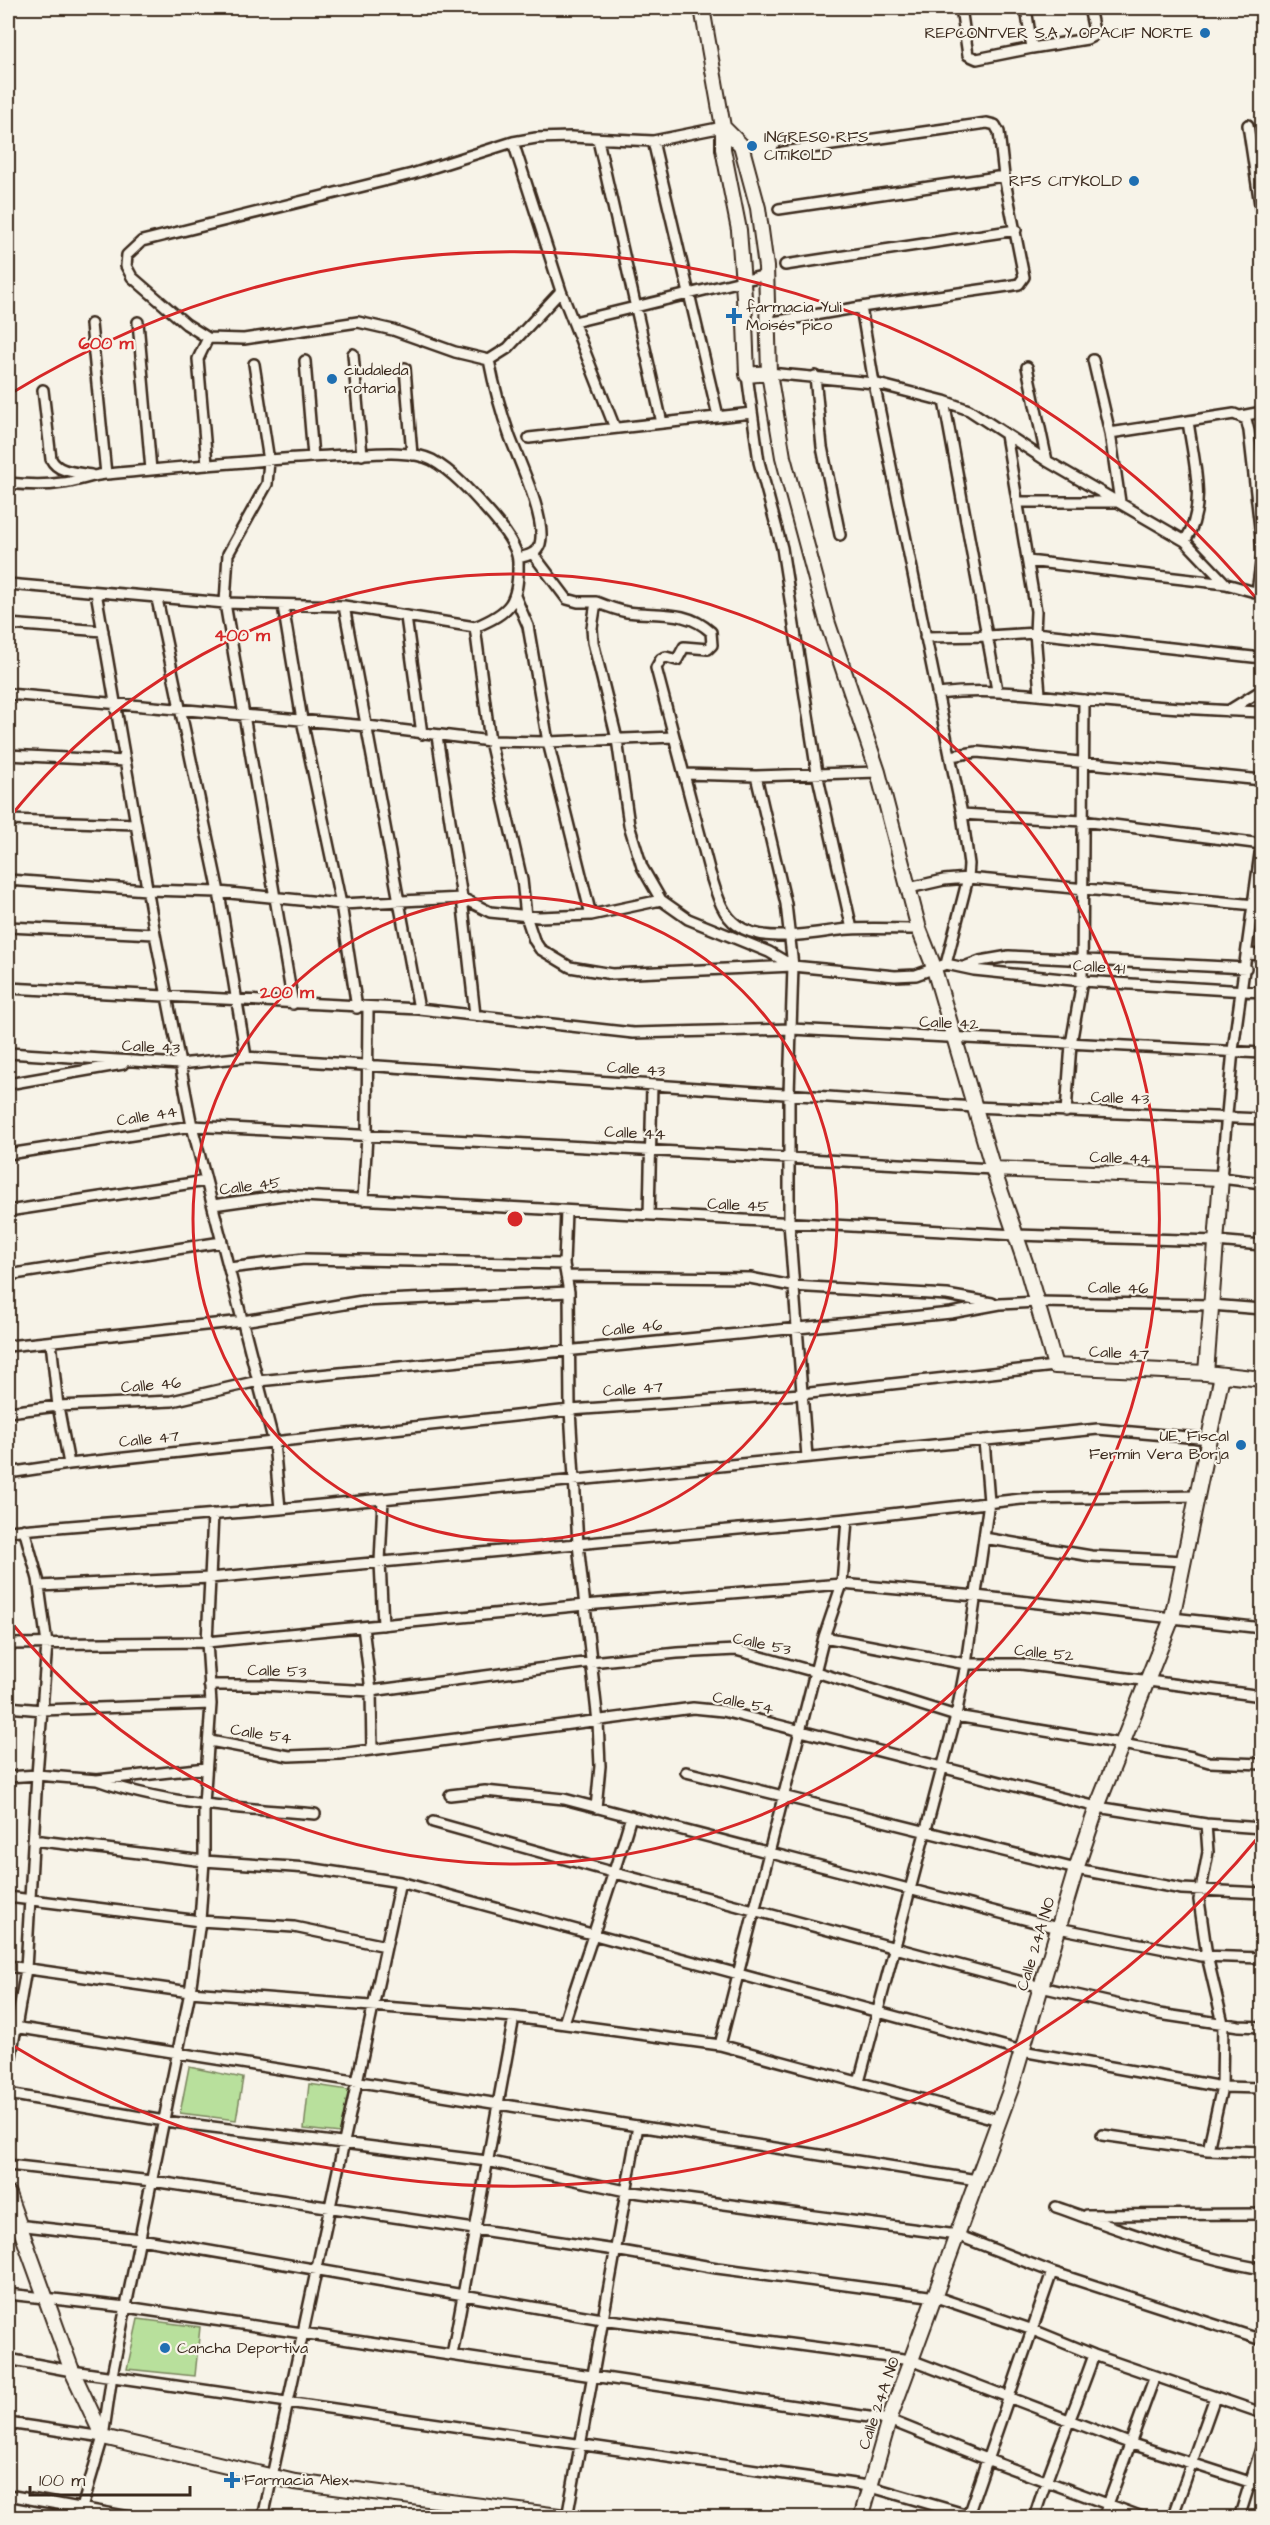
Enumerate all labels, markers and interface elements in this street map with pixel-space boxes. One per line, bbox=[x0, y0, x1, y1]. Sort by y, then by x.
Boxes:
place label: REPCONTVER S.A Y OPACIF NORTE bbox=[924, 22, 1194, 44]
marker: REPCONTVER S.A Y OPACIF NORTE bbox=[1198, 26, 1212, 40]
place label: INGRESO RFS CITIKOLD bbox=[764, 126, 869, 166]
marker: INGRESO RFS CITIKOLD bbox=[745, 139, 759, 153]
place label: RFS CITYKOLD bbox=[1009, 170, 1122, 192]
marker: RFS CITYKOLD bbox=[1127, 174, 1141, 188]
place label: farmacia Yuli Moisés pico bbox=[746, 296, 842, 336]
marker: farmacia Yuli Moisés pico bbox=[727, 309, 741, 323]
text: 600 m bbox=[78, 331, 135, 356]
place label: ciudaleda rotaria bbox=[344, 359, 409, 399]
marker: ciudaleda rotaria bbox=[325, 372, 339, 386]
text: 400 m bbox=[214, 623, 271, 648]
street label: Calle 41 bbox=[1072, 954, 1126, 980]
text: 200 m bbox=[259, 980, 315, 1005]
street label: Calle 42 bbox=[919, 1010, 979, 1036]
street label: Calle 43 bbox=[121, 1034, 181, 1060]
street label: Calle 43 bbox=[606, 1056, 666, 1082]
street label: Calle 43 bbox=[1090, 1086, 1150, 1110]
street label: Calle 44 bbox=[115, 1100, 179, 1132]
street label: Calle 44 bbox=[604, 1120, 666, 1146]
street label: Calle 44 bbox=[1089, 1146, 1151, 1170]
street label: Calle 45 bbox=[218, 1171, 283, 1201]
street label: Calle 45 bbox=[707, 1192, 770, 1218]
centre of rings bbox=[505, 1209, 525, 1229]
street label: Calle 46 bbox=[1088, 1276, 1148, 1300]
street label: Calle 46 bbox=[601, 1314, 663, 1342]
street label: Calle 47 bbox=[1088, 1340, 1150, 1366]
street label: Calle 46 bbox=[120, 1371, 182, 1399]
street label: Calle 47 bbox=[602, 1376, 664, 1402]
street label: Calle 47 bbox=[118, 1425, 180, 1453]
place label: UE. Fiscal Fermín Vera Borja bbox=[1089, 1425, 1229, 1465]
marker: UE. Fiscal Fermín Vera Borja bbox=[1234, 1438, 1248, 1452]
street label: Calle 53 bbox=[731, 1627, 793, 1661]
street label: Calle 52 bbox=[1013, 1639, 1075, 1667]
street label: Calle 53 bbox=[247, 1659, 307, 1683]
street label: Calle 54 bbox=[710, 1686, 776, 1720]
street label: Calle 54 bbox=[229, 1718, 293, 1750]
street label: Calle 24A NO bbox=[1011, 1894, 1061, 1994]
place label: Cancha Deportiva bbox=[177, 2337, 308, 2359]
marker: Cancha Deportiva bbox=[158, 2341, 172, 2355]
street label: Calle 24A NO bbox=[853, 2353, 905, 2452]
scale bar bbox=[30, 2459, 190, 2497]
text: 100 m bbox=[39, 2468, 85, 2493]
place label: Farmacia Alex bbox=[244, 2469, 349, 2491]
marker: Farmacia Alex bbox=[225, 2473, 239, 2487]

